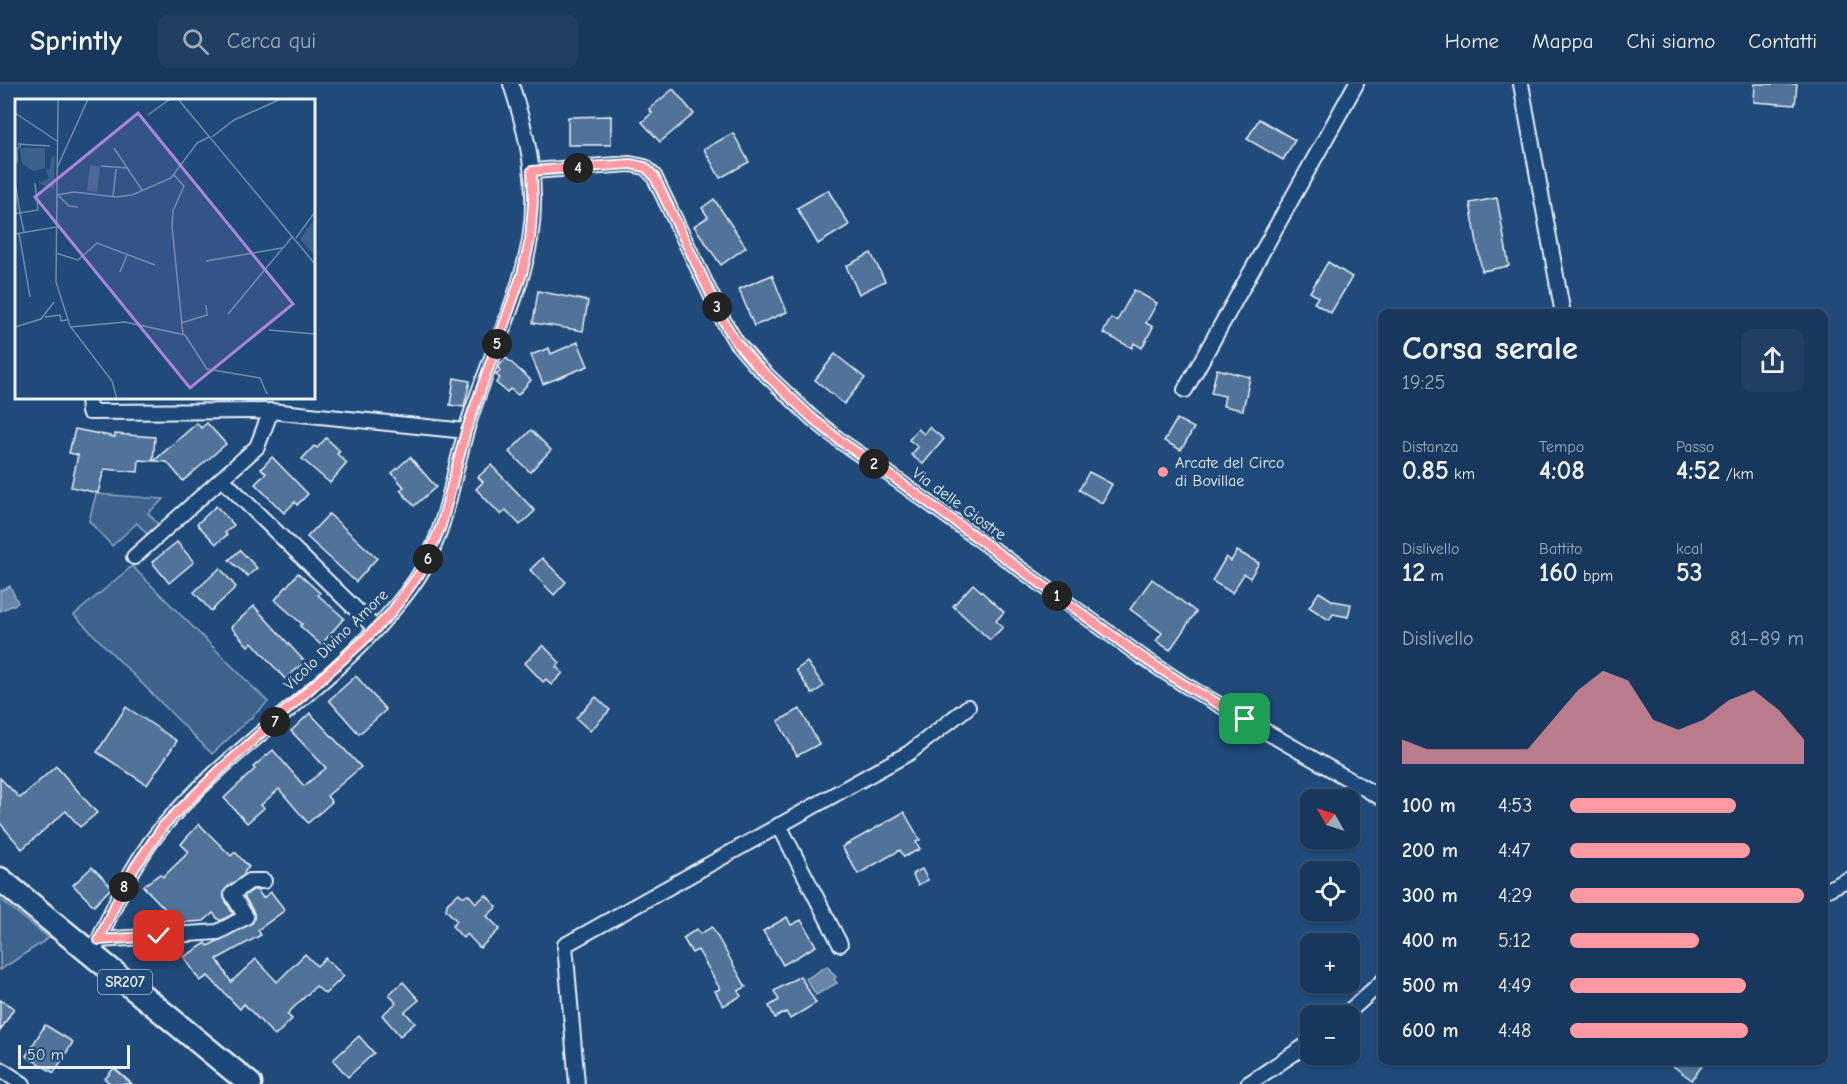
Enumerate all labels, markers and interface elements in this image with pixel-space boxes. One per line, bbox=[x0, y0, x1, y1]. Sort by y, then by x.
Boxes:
search box bbox=[158, 14, 578, 68]
text: Sprintly bbox=[30, 25, 122, 57]
icon: search bbox=[179, 25, 212, 58]
text: Cerca qui bbox=[227, 28, 316, 54]
text: Home bbox=[1445, 29, 1499, 53]
text: Mappa bbox=[1532, 29, 1594, 53]
text: Chi siamo bbox=[1627, 29, 1715, 53]
text: Contatti bbox=[1748, 29, 1817, 53]
inset map bbox=[15, 99, 315, 399]
pin: 4 bbox=[563, 153, 593, 183]
text: 4 bbox=[574, 159, 582, 177]
pin: 3 bbox=[702, 292, 732, 322]
text: 3 bbox=[713, 298, 721, 316]
pin: 5 bbox=[482, 329, 512, 359]
text: Corsa serale bbox=[1402, 329, 1578, 367]
button: share bbox=[1741, 329, 1804, 392]
text: 5 bbox=[493, 335, 501, 353]
text: 19:25 bbox=[1402, 371, 1445, 394]
text: Distanza bbox=[1402, 438, 1458, 456]
text: Tempo bbox=[1539, 438, 1584, 456]
text: Passo bbox=[1676, 438, 1714, 456]
pin: 2 bbox=[859, 449, 889, 479]
place label: Arcate del Circo di Bovillae bbox=[1175, 454, 1284, 490]
text: 2 bbox=[870, 455, 878, 473]
text: 0.85 bbox=[1402, 456, 1449, 486]
text: 4:08 bbox=[1539, 456, 1585, 486]
text: 4:52 bbox=[1676, 456, 1720, 486]
street label: Via delle Giostre bbox=[909, 464, 1009, 544]
marker: Arcate del Circo di Bovillae bbox=[1156, 465, 1170, 479]
text: km bbox=[1449, 465, 1475, 483]
text: /km bbox=[1720, 465, 1754, 483]
text: Dislivello bbox=[1402, 540, 1459, 558]
text: Battito bbox=[1539, 540, 1583, 558]
text: kcal bbox=[1676, 540, 1703, 558]
pin: 6 bbox=[413, 544, 443, 574]
text: 6 bbox=[424, 550, 432, 568]
text: 12 bbox=[1402, 558, 1425, 588]
text: 160 bbox=[1539, 558, 1578, 588]
text: 53 bbox=[1676, 558, 1703, 588]
text: m bbox=[1425, 567, 1444, 585]
text: bpm bbox=[1578, 567, 1613, 585]
pin: 1 bbox=[1042, 581, 1072, 611]
street label: Vicolo Divino Amore bbox=[280, 586, 392, 694]
text: 1 bbox=[1054, 587, 1060, 605]
text: Dislivello bbox=[1402, 627, 1474, 650]
text: 81–89 m bbox=[1730, 627, 1804, 650]
pin bbox=[1219, 693, 1270, 744]
icon: arrive bbox=[1228, 702, 1261, 735]
pin: 7 bbox=[260, 707, 290, 737]
text: 7 bbox=[271, 713, 279, 731]
north arrow bbox=[1300, 789, 1360, 849]
map controls bbox=[1300, 789, 1360, 1065]
text: 100 m bbox=[1402, 794, 1456, 817]
text: 4:53 bbox=[1498, 794, 1532, 817]
text: 200 m bbox=[1402, 839, 1458, 862]
text: 4:47 bbox=[1498, 839, 1530, 862]
button: locate bbox=[1300, 861, 1360, 921]
pin: 8 bbox=[109, 872, 139, 902]
text: 8 bbox=[120, 878, 128, 896]
text: 300 m bbox=[1402, 884, 1458, 907]
text: 4:29 bbox=[1498, 884, 1532, 907]
pin bbox=[133, 910, 184, 961]
icon: check bbox=[142, 919, 175, 952]
text: 400 m bbox=[1402, 929, 1457, 952]
text: 5:12 bbox=[1498, 929, 1531, 952]
button: + bbox=[1300, 933, 1360, 993]
road number: SR207 bbox=[98, 970, 152, 994]
text: 500 m bbox=[1402, 974, 1459, 997]
text: 4:49 bbox=[1498, 974, 1532, 997]
button: − bbox=[1300, 1005, 1360, 1065]
text: 600 m bbox=[1402, 1019, 1458, 1042]
text: 4:48 bbox=[1498, 1019, 1531, 1042]
scale bar bbox=[18, 1042, 130, 1070]
text: 50 m bbox=[27, 1046, 64, 1064]

